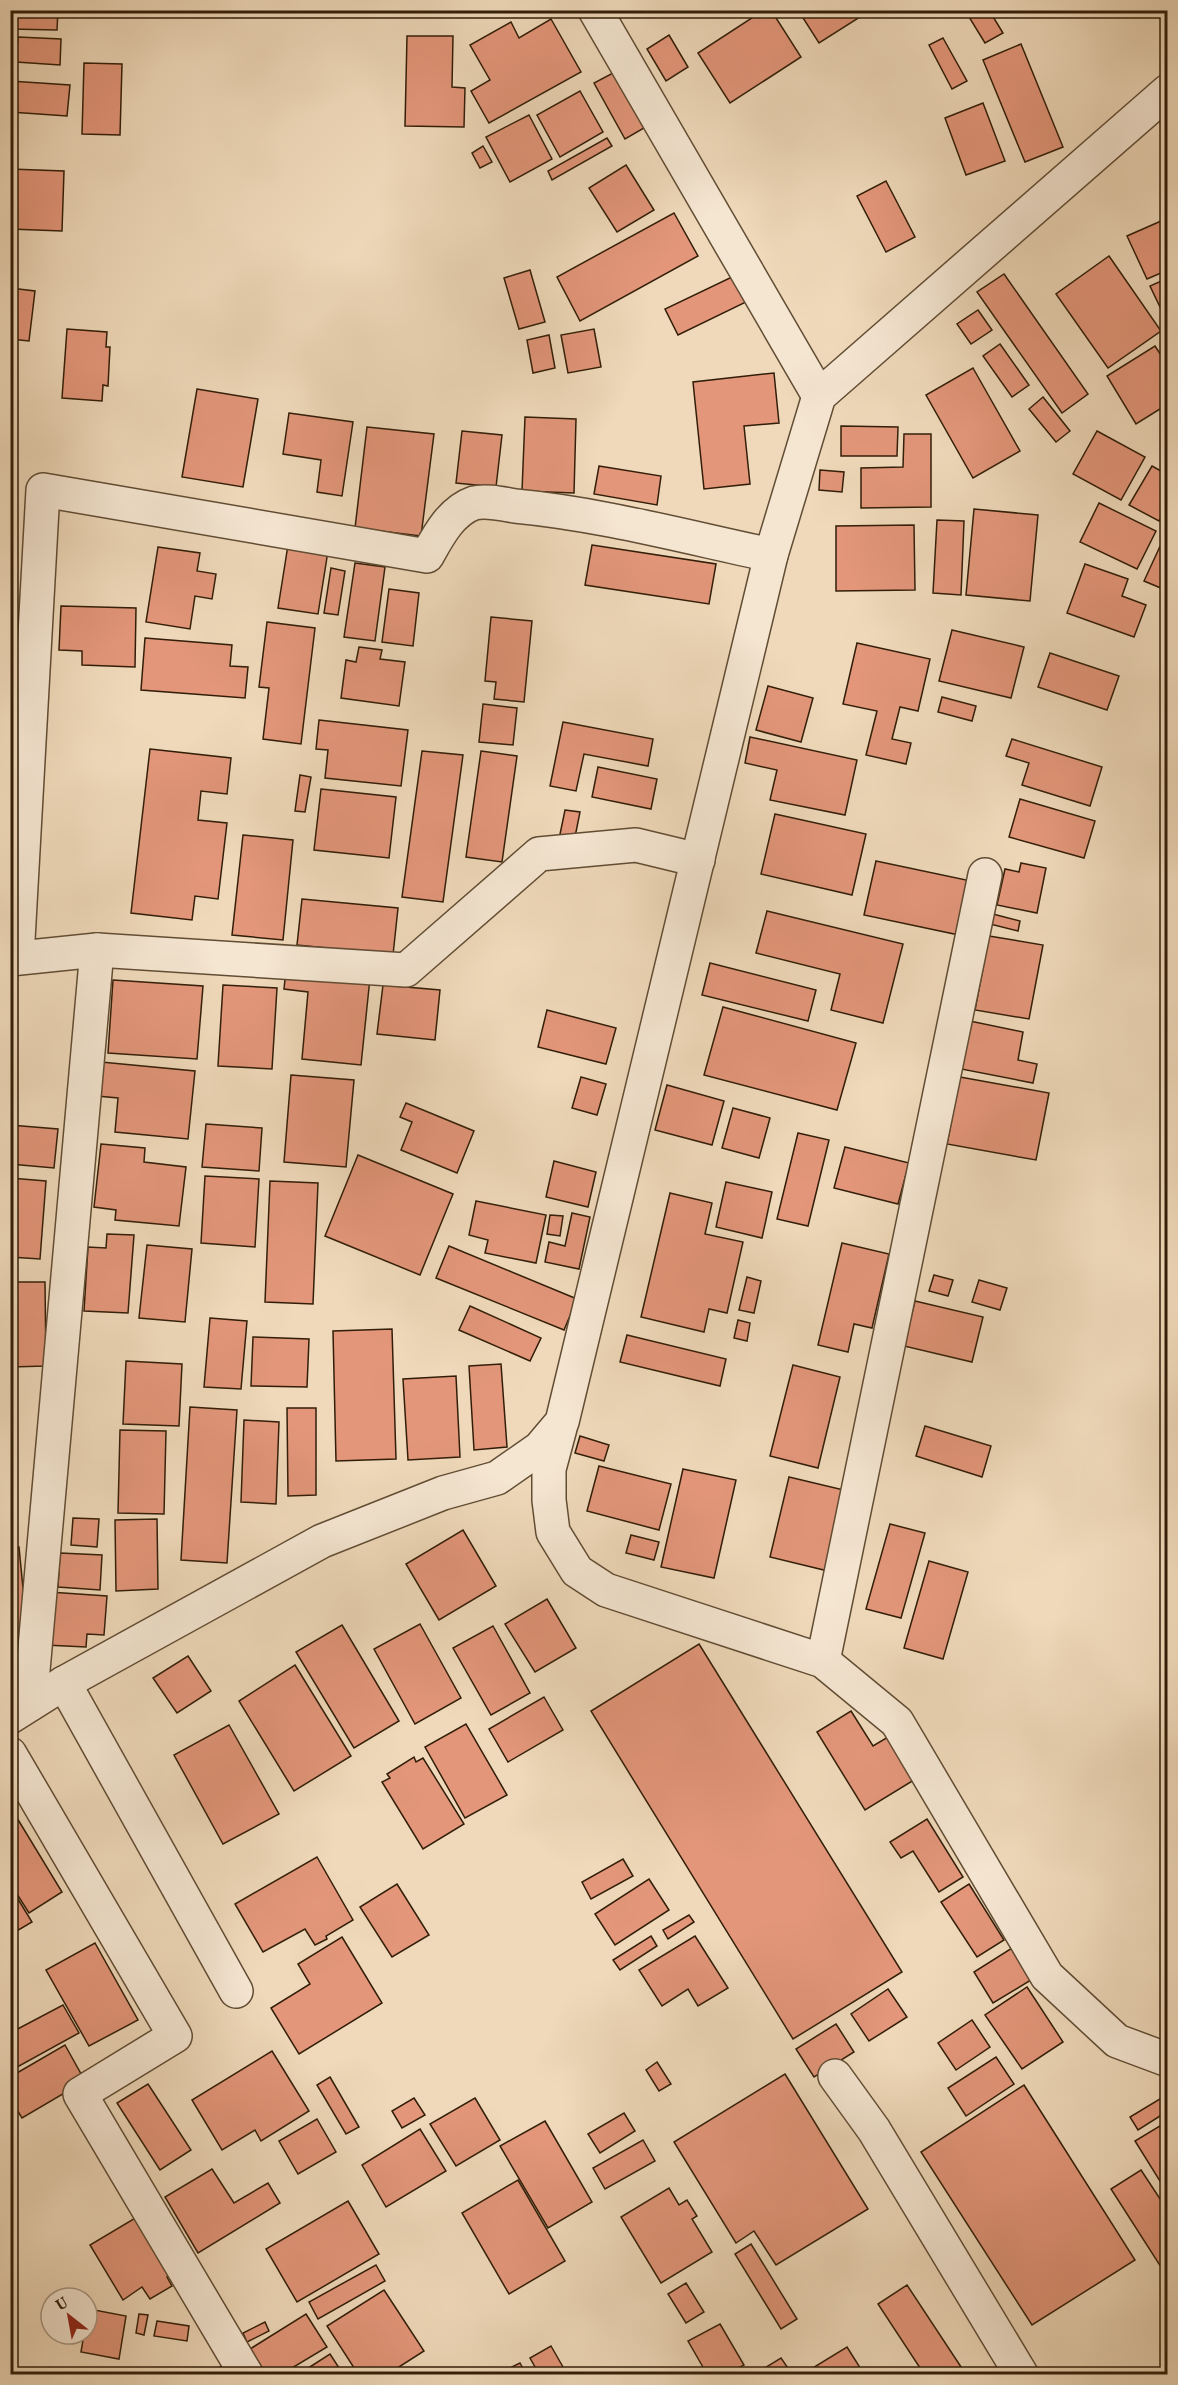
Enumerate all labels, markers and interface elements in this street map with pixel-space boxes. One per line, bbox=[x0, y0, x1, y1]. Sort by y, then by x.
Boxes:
north arrow bbox=[39, 2286, 99, 2346]
text: U bbox=[52, 2293, 73, 2317]

